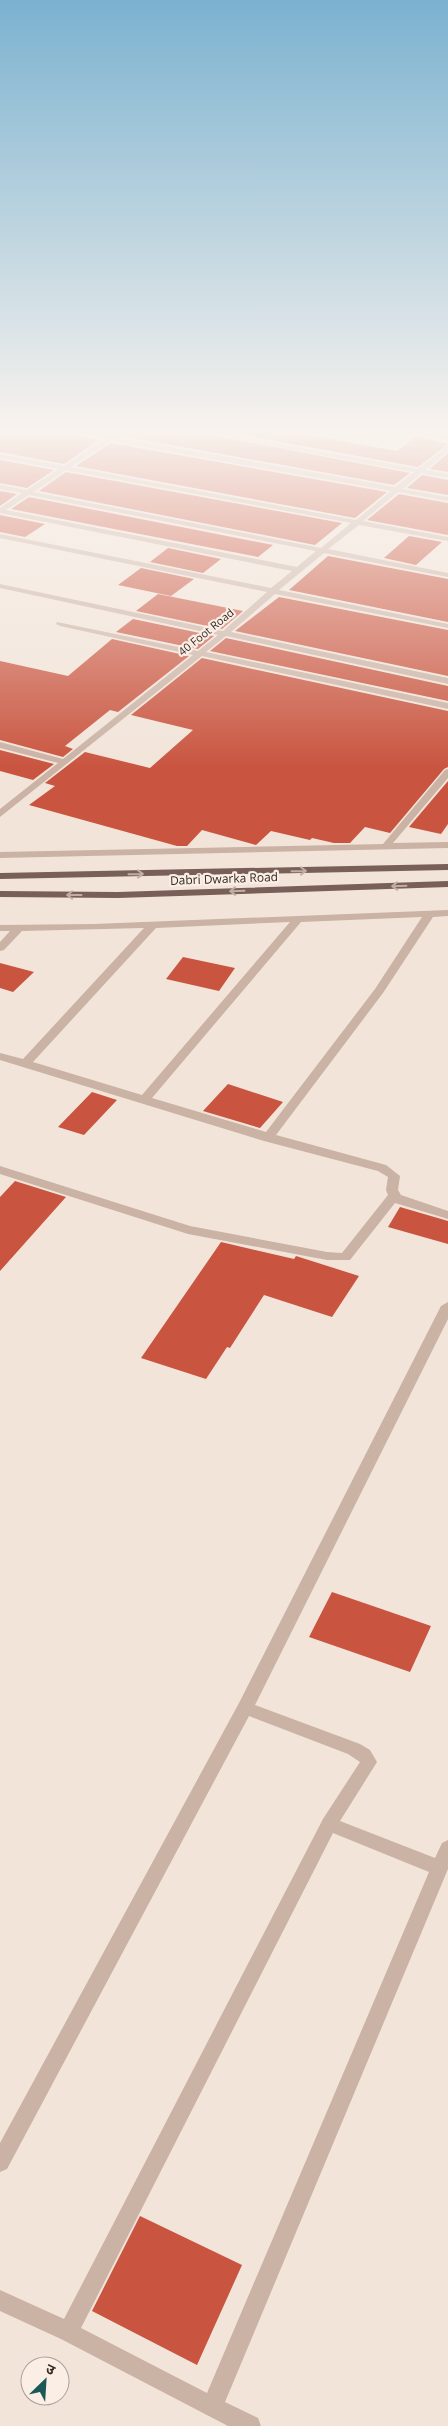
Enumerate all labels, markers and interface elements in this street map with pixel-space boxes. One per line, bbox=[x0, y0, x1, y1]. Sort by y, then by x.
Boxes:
street label: 40 Foot Road bbox=[175, 605, 237, 659]
one-way arrow bbox=[290, 866, 306, 876]
street label: Dabri Dwarka Road bbox=[170, 868, 278, 889]
one-way arrow bbox=[128, 869, 144, 879]
one-way arrow bbox=[392, 881, 408, 890]
one-way arrow bbox=[229, 887, 245, 896]
one-way arrow bbox=[67, 890, 83, 900]
north arrow bbox=[20, 2356, 70, 2406]
text: उ bbox=[43, 2358, 59, 2379]

